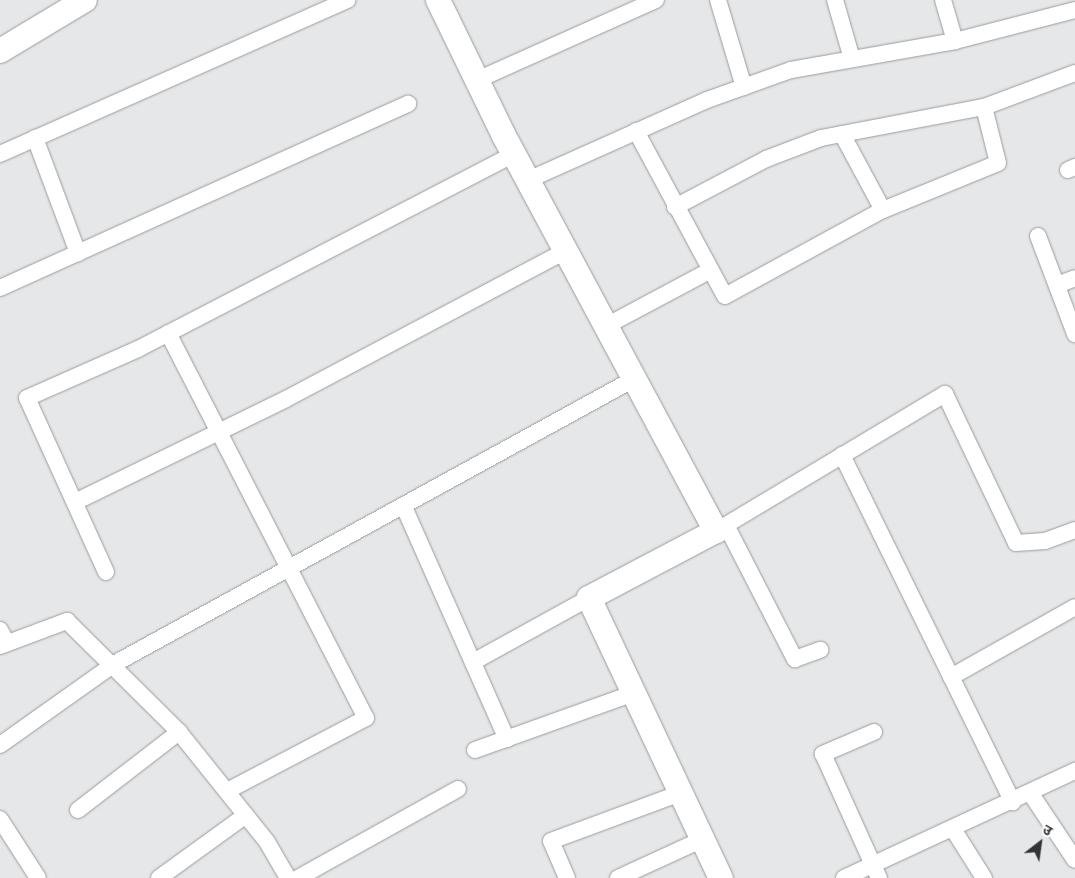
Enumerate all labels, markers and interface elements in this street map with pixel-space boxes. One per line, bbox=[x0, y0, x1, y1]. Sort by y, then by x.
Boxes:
north arrow bbox=[1015, 818, 1065, 868]
text: उ bbox=[1039, 819, 1056, 841]

